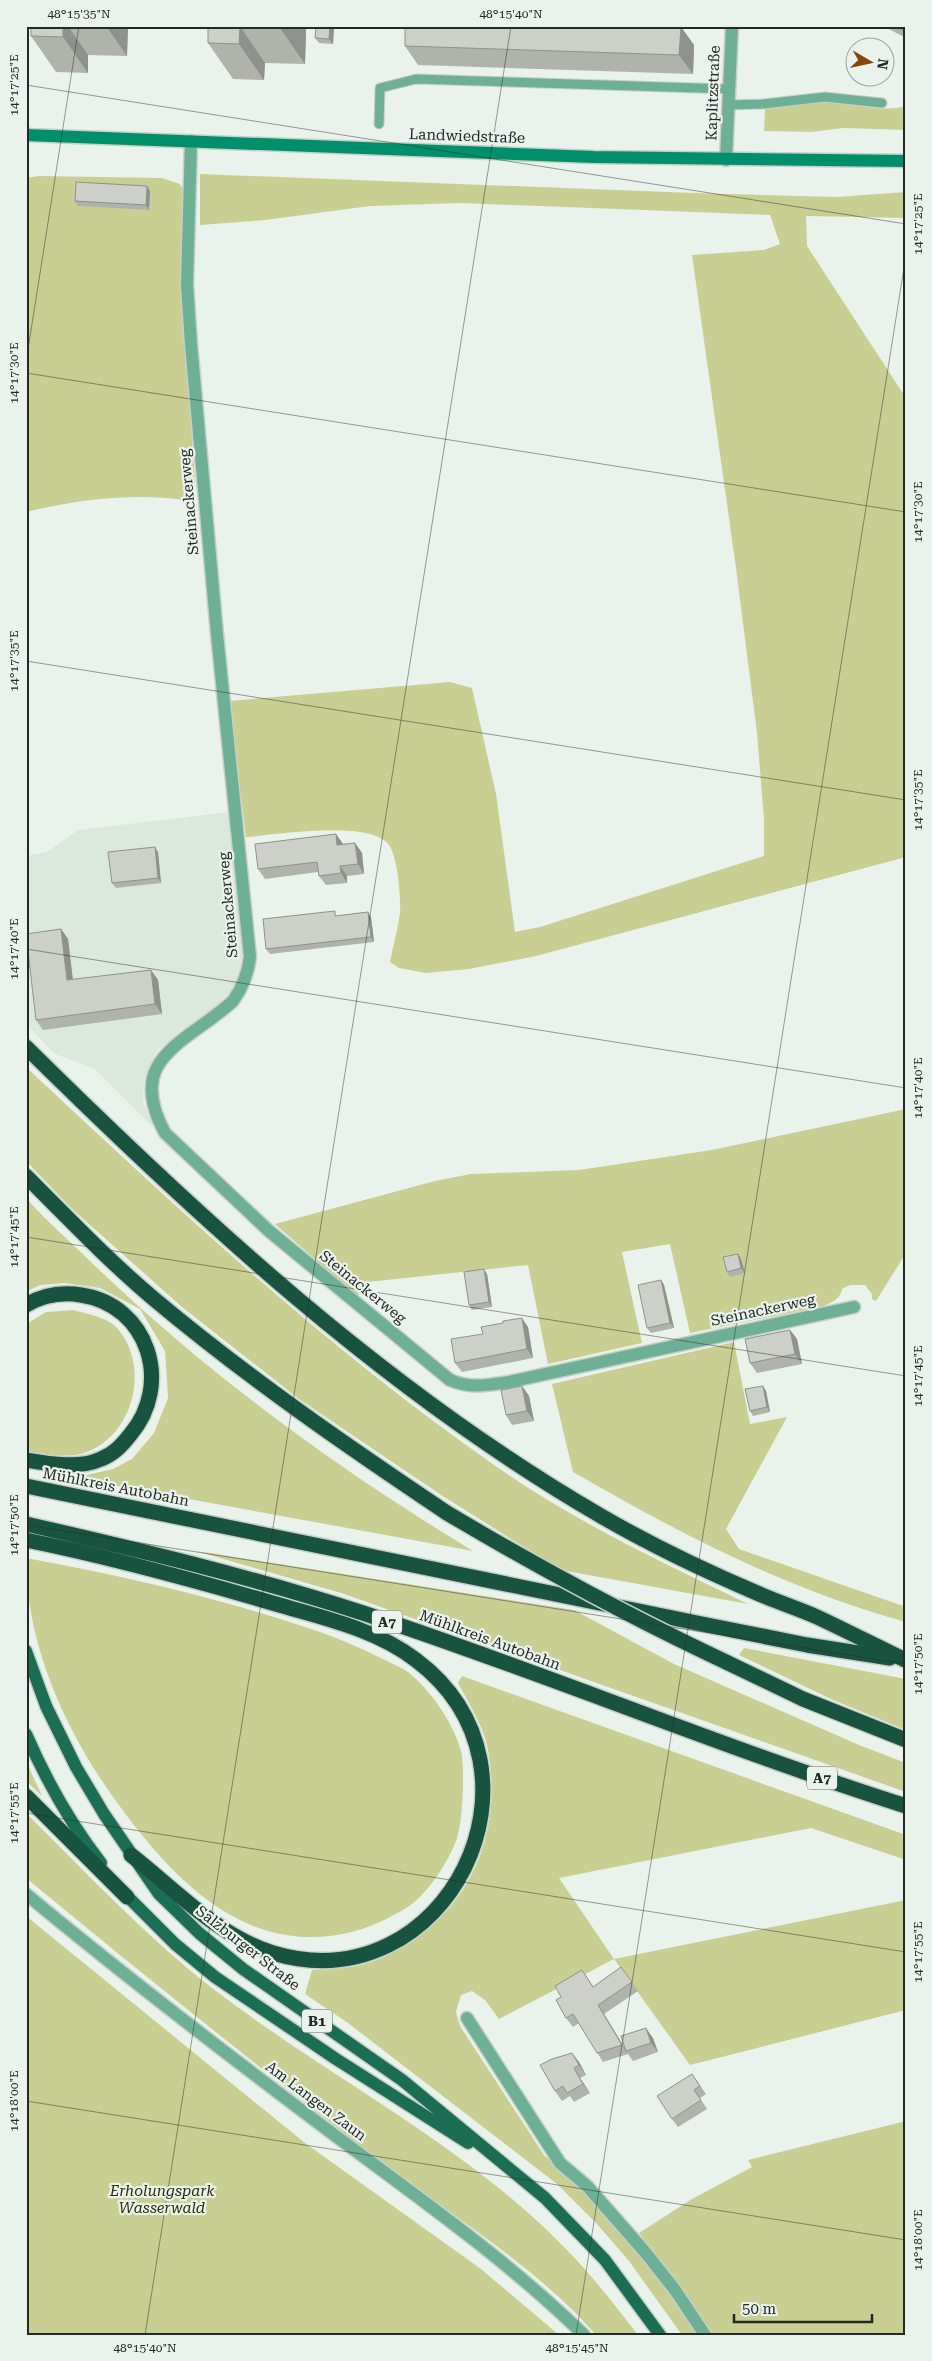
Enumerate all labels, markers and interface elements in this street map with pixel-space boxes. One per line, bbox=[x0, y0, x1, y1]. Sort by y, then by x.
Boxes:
text: 48°15'35"N bbox=[47, 7, 111, 21]
text: 48°15'40"N bbox=[479, 7, 543, 21]
north arrow bbox=[844, 38, 894, 88]
street label: Kaplitzstraße bbox=[702, 45, 724, 141]
text: 14°17'25"E bbox=[7, 54, 21, 116]
text: N bbox=[874, 57, 892, 71]
street label: Landwiedstraße bbox=[409, 125, 525, 147]
text: 14°17'25"E bbox=[911, 193, 925, 255]
text: 14°17'30"E bbox=[7, 342, 21, 404]
street label: Steinackerweg bbox=[175, 448, 203, 556]
text: 14°17'30"E bbox=[911, 481, 925, 543]
text: 14°17'35"E bbox=[7, 630, 21, 692]
text: 14°17'35"E bbox=[911, 769, 925, 831]
street label: Steinackerweg bbox=[214, 851, 242, 959]
text: 14°17'40"E bbox=[7, 918, 21, 980]
text: 14°17'40"E bbox=[911, 1057, 925, 1119]
text: 14°17'45"E bbox=[7, 1206, 21, 1268]
street label: Steinackerweg bbox=[316, 1247, 410, 1328]
street label: Steinackerweg bbox=[709, 1290, 817, 1330]
text: 14°17'45"E bbox=[911, 1345, 925, 1407]
street label: Mühlkreis Autobahn bbox=[41, 1464, 191, 1510]
text: 14°17'50"E bbox=[7, 1494, 21, 1556]
street label: Mühlkreis Autobahn bbox=[417, 1606, 563, 1674]
road number: A7 bbox=[372, 1610, 402, 1634]
text: 14°17'50"E bbox=[911, 1633, 925, 1695]
road number: A7 bbox=[807, 1766, 837, 1790]
text: 14°17'55"E bbox=[7, 1782, 21, 1844]
street label: Salzburger Straße bbox=[192, 1902, 304, 1994]
text: 14°17'55"E bbox=[911, 1921, 925, 1983]
road number: B1 bbox=[302, 2010, 332, 2032]
street label: Am Langen Zaun bbox=[262, 2057, 370, 2145]
text: 14°18'00"E bbox=[7, 2070, 21, 2132]
park label: Erholungspark Wasserwald bbox=[109, 2182, 215, 2217]
text: 14°18'00"E bbox=[911, 2209, 925, 2271]
scale bar bbox=[734, 2291, 872, 2323]
text: 50 m bbox=[742, 2300, 777, 2318]
text: 48°15'40"N bbox=[113, 2341, 177, 2355]
text: 48°15'45"N bbox=[545, 2341, 609, 2355]

